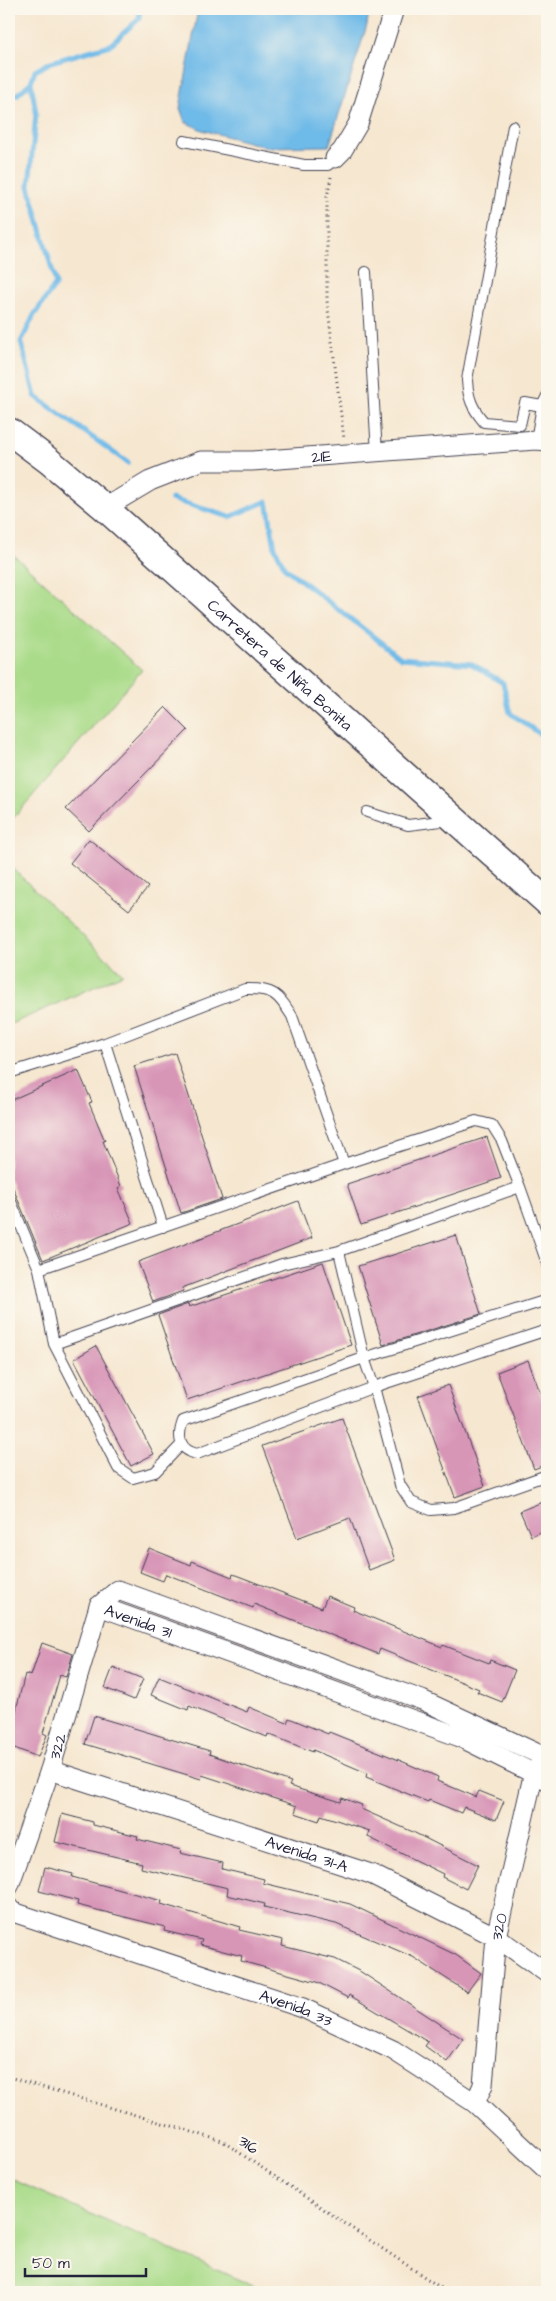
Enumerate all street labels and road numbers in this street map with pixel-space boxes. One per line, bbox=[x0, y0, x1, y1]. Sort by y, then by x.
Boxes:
street label: 21E bbox=[311, 445, 333, 469]
street label: Carretera de Niña Bonita bbox=[202, 594, 357, 736]
street label: Avenida 31 bbox=[101, 1599, 175, 1644]
street label: 322 bbox=[44, 1731, 72, 1762]
street label: Avenida 31-A bbox=[262, 1830, 351, 1878]
street label: 320 bbox=[486, 1911, 513, 1943]
street label: Avenida 33 bbox=[256, 1984, 336, 2032]
street label: 316 bbox=[234, 2130, 263, 2160]

